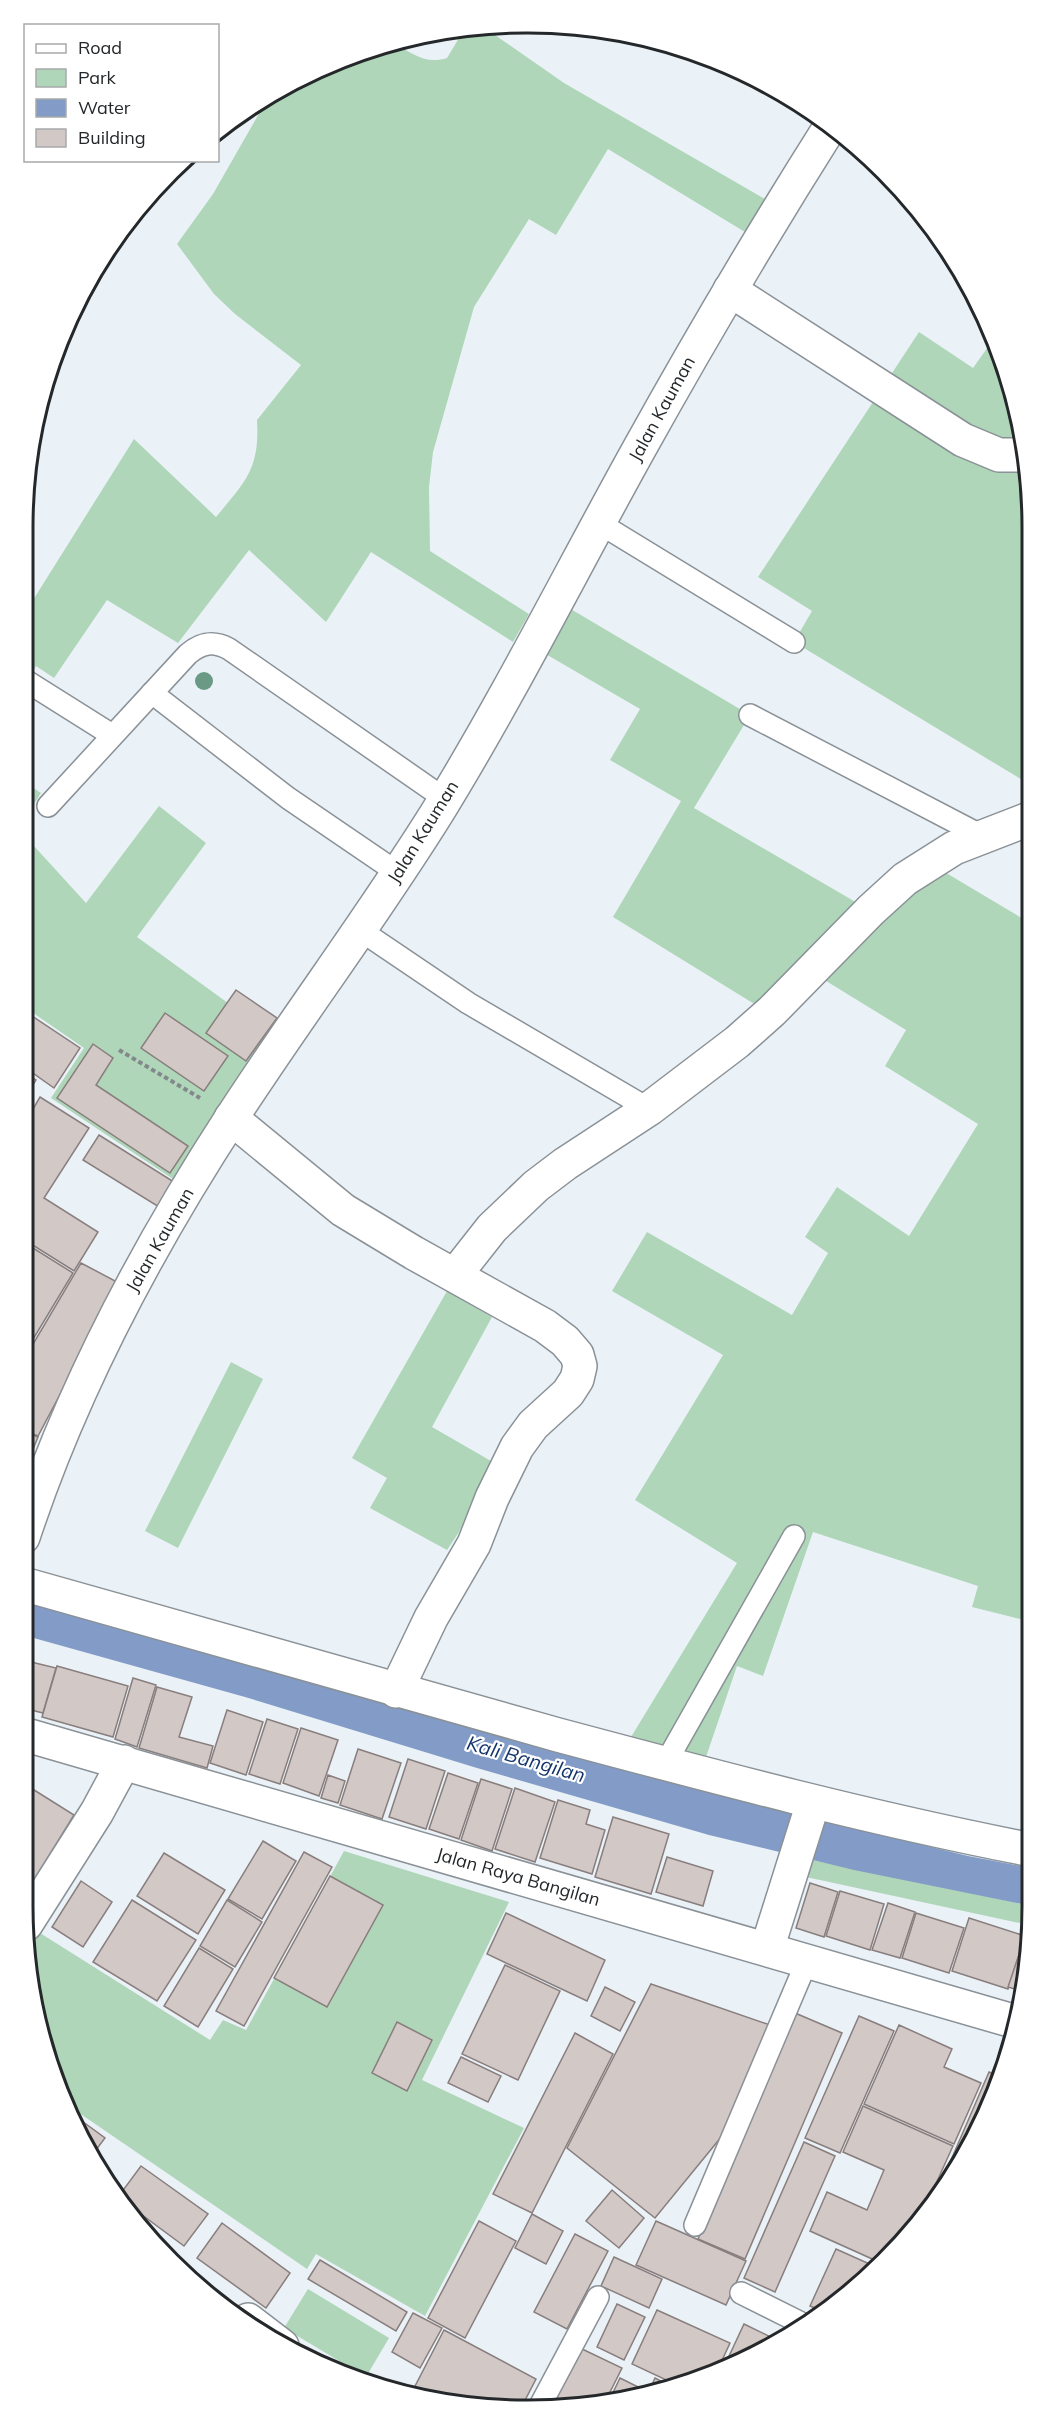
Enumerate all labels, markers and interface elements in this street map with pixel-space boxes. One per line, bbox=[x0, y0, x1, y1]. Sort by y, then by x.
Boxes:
legend bbox=[24, 24, 219, 162]
text: Road bbox=[78, 36, 122, 59]
text: Park bbox=[78, 66, 117, 89]
text: Water bbox=[78, 96, 131, 119]
text: Building bbox=[78, 126, 146, 149]
street label: Jalan Kauman bbox=[623, 352, 700, 465]
street label: Jalan Kauman bbox=[382, 776, 463, 887]
street label: Jalan Kauman bbox=[120, 1183, 199, 1296]
water label: Kali Bangilan bbox=[464, 1730, 588, 1787]
street label: Jalan Raya Bangilan bbox=[434, 1842, 603, 1911]

